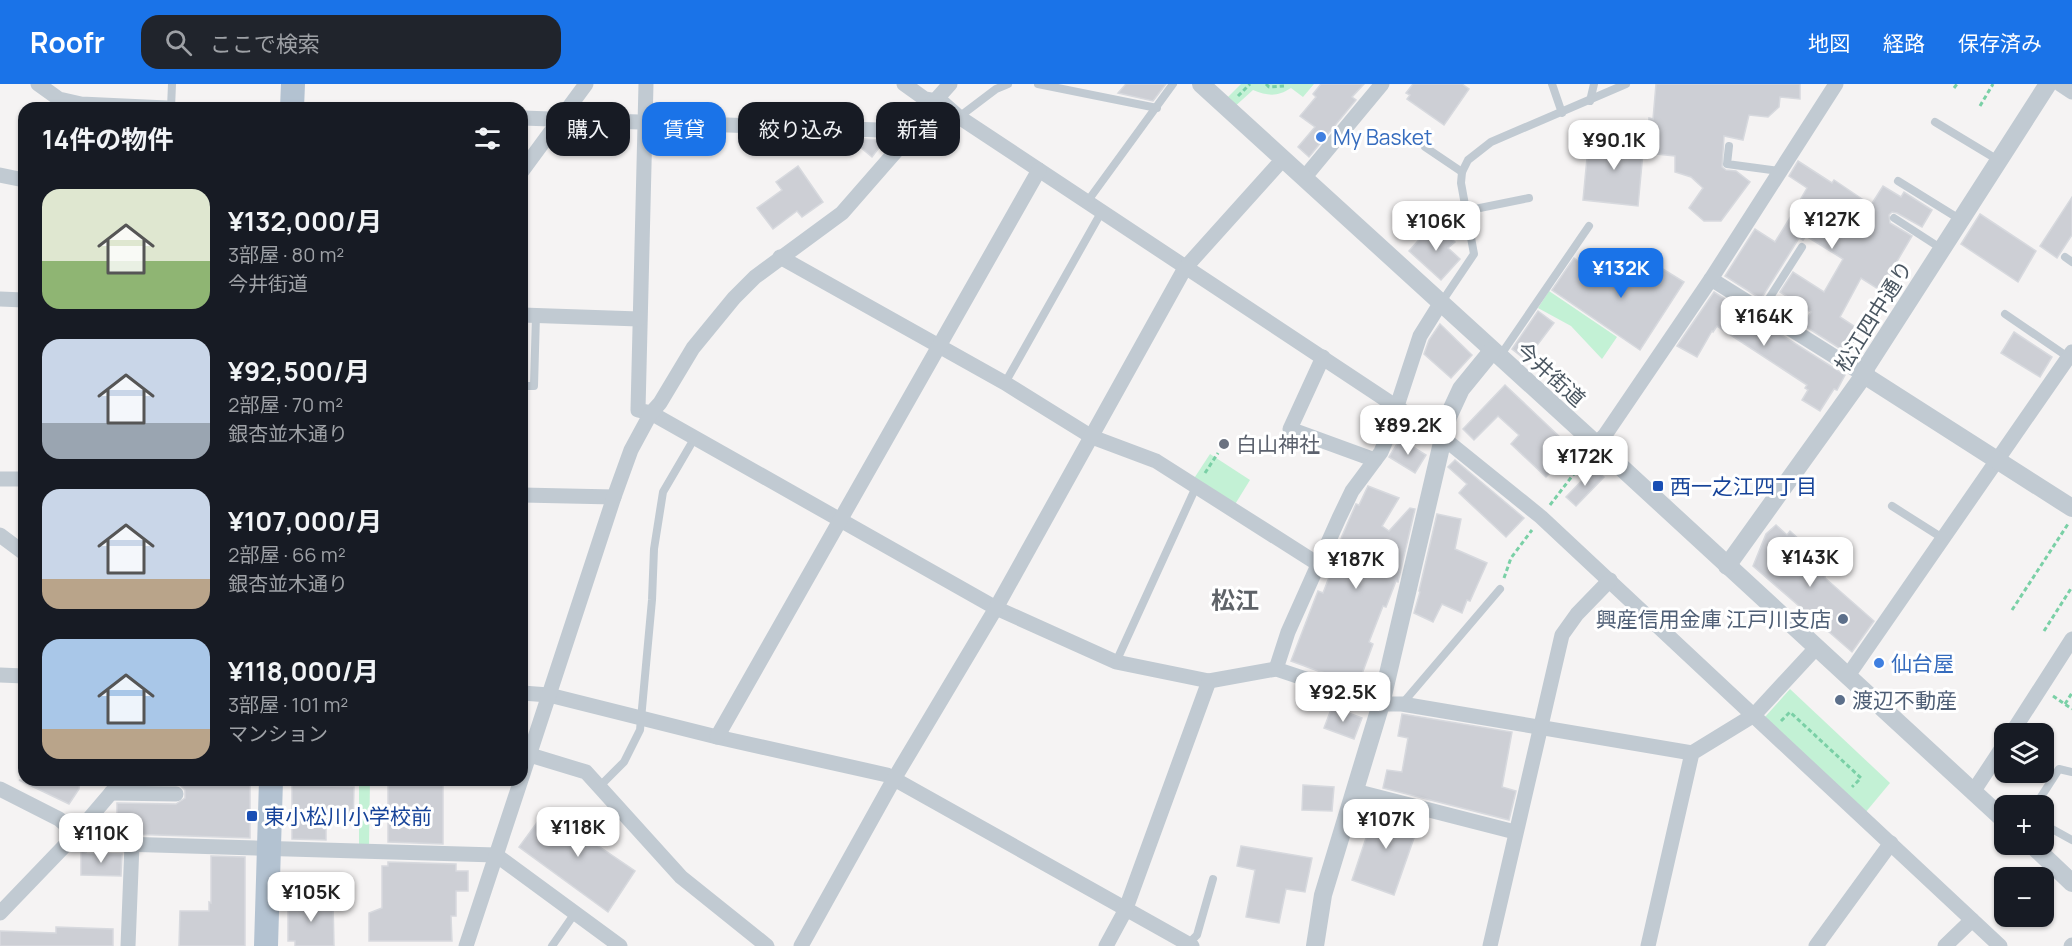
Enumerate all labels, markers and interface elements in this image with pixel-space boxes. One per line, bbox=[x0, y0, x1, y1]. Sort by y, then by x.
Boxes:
search box bbox=[141, 15, 561, 69]
text: Roofr bbox=[30, 23, 105, 61]
icon: search bbox=[162, 26, 195, 59]
text: ここで検索 bbox=[210, 29, 320, 59]
text: 地図 bbox=[1808, 29, 1850, 57]
text: 経路 bbox=[1883, 29, 1925, 57]
text: 保存済み bbox=[1958, 29, 2042, 57]
chip: 購入 bbox=[546, 102, 630, 156]
chip: 賃貸 bbox=[642, 102, 726, 156]
chip: 絞り込み bbox=[738, 102, 864, 156]
chip: 新着 bbox=[876, 102, 960, 156]
pin: ¥90.1K bbox=[1565, 120, 1663, 171]
text: 14件の物件 bbox=[42, 121, 173, 157]
icon: filters bbox=[471, 122, 504, 155]
place label: My Basket bbox=[1333, 123, 1432, 151]
text: ¥90.1K bbox=[1582, 126, 1646, 153]
marker: My Basket bbox=[1314, 130, 1328, 144]
pin: ¥127K bbox=[1790, 199, 1874, 250]
pin: ¥106K bbox=[1394, 201, 1478, 252]
text: ¥132,000/月 bbox=[228, 203, 382, 239]
text: ¥127K bbox=[1804, 205, 1860, 232]
text: ¥106K bbox=[1406, 207, 1466, 234]
icon: home bbox=[90, 213, 162, 285]
text: 3部屋 · 80 m² bbox=[228, 241, 344, 268]
pin: ¥132K bbox=[1579, 248, 1663, 299]
text: ¥132K bbox=[1592, 254, 1650, 281]
street label: 松江四中通り bbox=[1828, 255, 1918, 377]
text: 今井街道 bbox=[228, 270, 308, 297]
pin: ¥164K bbox=[1722, 296, 1806, 347]
text: ¥164K bbox=[1735, 302, 1793, 329]
street label: 今井街道 bbox=[1510, 335, 1592, 413]
text: ¥92,500/月 bbox=[228, 353, 370, 389]
icon: home bbox=[90, 363, 162, 435]
text: 2部屋 · 70 m² bbox=[228, 391, 343, 418]
pin: ¥89.2K bbox=[1359, 405, 1457, 456]
text: ¥89.2K bbox=[1374, 411, 1442, 438]
text: 銀杏並木通り bbox=[228, 420, 348, 447]
place label: 白山神社 bbox=[1236, 430, 1320, 458]
pin: ¥172K bbox=[1543, 436, 1627, 487]
marker: 白山神社 bbox=[1217, 437, 1231, 451]
text: ¥172K bbox=[1557, 442, 1613, 469]
place label: 西一之江四丁目 bbox=[1670, 472, 1817, 500]
marker: 西一之江四丁目 bbox=[1651, 479, 1665, 493]
text: ¥107,000/月 bbox=[228, 503, 382, 539]
icon: home bbox=[90, 513, 162, 585]
pin: ¥143K bbox=[1768, 537, 1852, 588]
pin: ¥187K bbox=[1314, 539, 1398, 590]
text: 2部屋 · 66 m² bbox=[228, 541, 346, 568]
text: ¥143K bbox=[1781, 543, 1839, 570]
text: ¥187K bbox=[1328, 545, 1384, 572]
text: 銀杏並木通り bbox=[228, 570, 348, 597]
district label: 松江 bbox=[1211, 583, 1259, 616]
place label: 興産信用金庫 江戸川支店 bbox=[1596, 605, 1831, 633]
marker: 興産信用金庫 江戸川支店 bbox=[1836, 612, 1850, 626]
place label: 仙台屋 bbox=[1891, 649, 1954, 677]
text: ¥118,000/月 bbox=[228, 653, 379, 689]
marker: 仙台屋 bbox=[1872, 656, 1886, 670]
icon: home bbox=[90, 663, 162, 735]
pin: ¥92.5K bbox=[1294, 672, 1392, 723]
text: ¥92.5K bbox=[1309, 678, 1377, 705]
place label: 渡辺不動産 bbox=[1852, 686, 1957, 714]
text: 3部屋 · 101 m² bbox=[228, 691, 348, 718]
marker: 渡辺不動産 bbox=[1833, 693, 1847, 707]
text: マンション bbox=[228, 720, 328, 747]
map controls bbox=[1994, 723, 2054, 927]
button: layers bbox=[1994, 723, 2054, 783]
button: + bbox=[1994, 795, 2054, 855]
pin: ¥107K bbox=[1344, 799, 1428, 850]
place label: 東小松川小学校前 bbox=[264, 802, 432, 830]
text: ¥107K bbox=[1357, 805, 1415, 832]
pin: ¥118K bbox=[536, 807, 620, 858]
marker: 東小松川小学校前 bbox=[245, 809, 259, 823]
pin: ¥110K bbox=[59, 813, 143, 864]
text: ¥118K bbox=[551, 813, 605, 840]
text: ¥110K bbox=[73, 819, 129, 846]
button: − bbox=[1994, 867, 2054, 927]
pin: ¥105K bbox=[269, 872, 353, 923]
text: ¥105K bbox=[282, 878, 340, 905]

